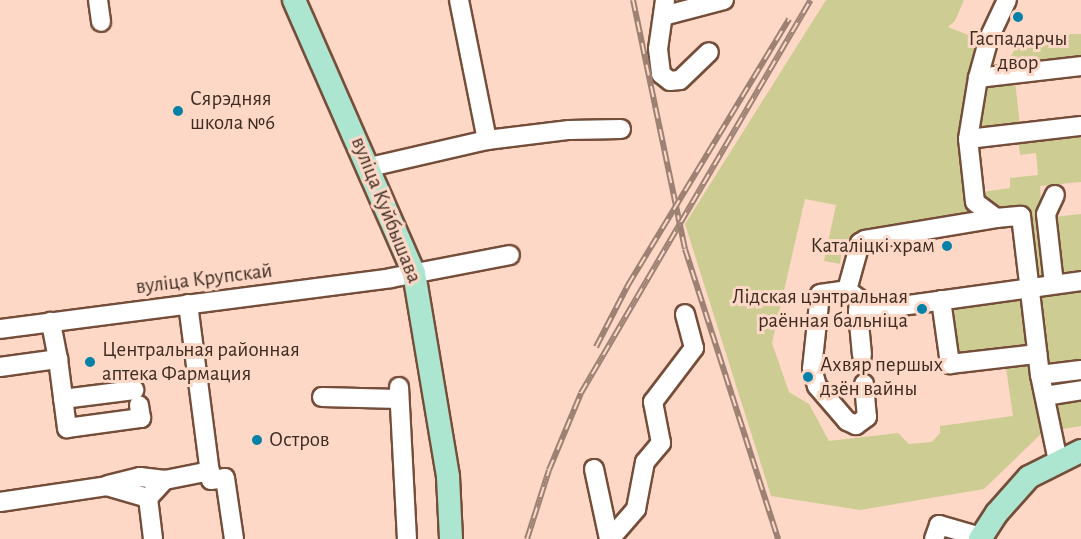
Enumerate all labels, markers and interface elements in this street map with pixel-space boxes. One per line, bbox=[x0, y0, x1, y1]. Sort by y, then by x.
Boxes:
marker: Гаспадарчы двор bbox=[1011, 10, 1025, 24]
place label: Гаспадарчы двор bbox=[968, 26, 1068, 76]
place label: Сярэдняя школа №6 bbox=[190, 86, 275, 136]
marker: Сярэдняя школа №6 bbox=[171, 104, 185, 118]
street label: вуліца Куйбышава bbox=[345, 133, 427, 287]
place label: Каталіцкі храм bbox=[810, 233, 935, 259]
marker: Каталіцкі храм bbox=[940, 239, 954, 253]
street label: вуліца Крупскай bbox=[134, 258, 274, 300]
place label: Лідская цэнтральная раённая бальніца bbox=[732, 284, 908, 334]
marker: Лідская цэнтральная раённая бальніца bbox=[913, 300, 931, 318]
place label: Центральная районная аптека Фармация bbox=[102, 337, 300, 387]
place label: Ахвяр першых дзён вайны bbox=[820, 352, 943, 402]
marker: Центральная районная аптека Фармация bbox=[83, 355, 97, 369]
marker: Ахвяр першых дзён вайны bbox=[801, 370, 815, 384]
place label: Остров bbox=[269, 427, 330, 453]
marker: Остров bbox=[250, 433, 264, 447]

